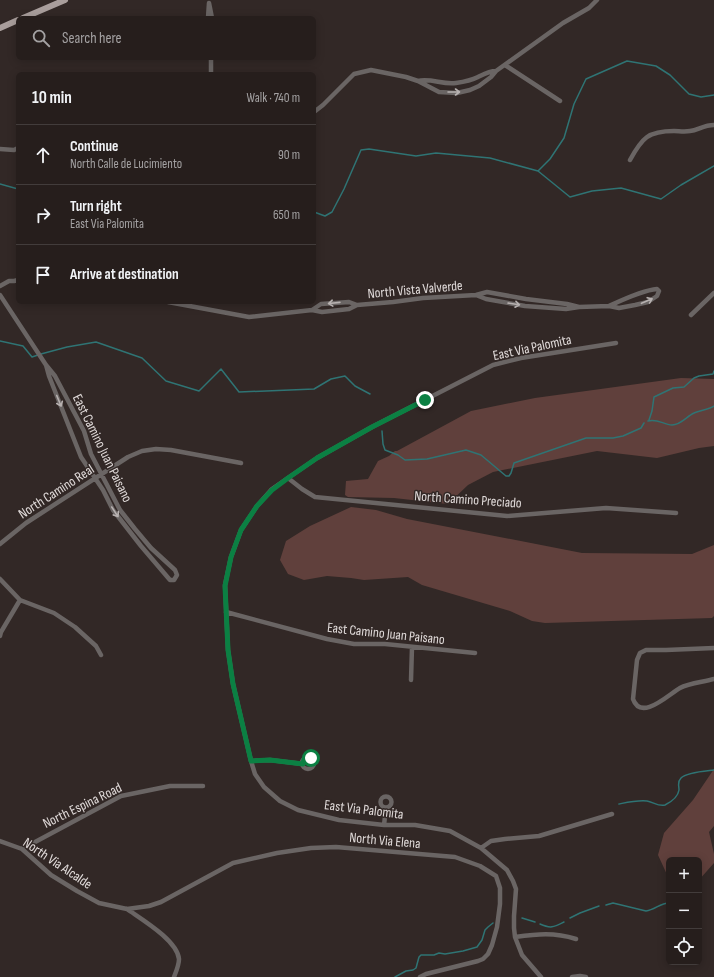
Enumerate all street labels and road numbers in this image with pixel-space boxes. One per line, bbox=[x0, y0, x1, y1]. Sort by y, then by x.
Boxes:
street label: North Vista Valverde bbox=[367, 277, 463, 302]
street label: East Via Palomita bbox=[491, 331, 573, 364]
street label: East Camino Juan Paisano bbox=[69, 391, 136, 505]
street label: North Camino Real bbox=[15, 461, 97, 522]
street label: North Camino Preciado bbox=[414, 487, 522, 512]
street label: East Camino Juan Paisano bbox=[326, 619, 446, 648]
street label: North Espina Road bbox=[40, 779, 125, 832]
street label: East Via Palomita bbox=[323, 796, 405, 823]
street label: North Via Elena bbox=[349, 829, 421, 852]
street label: North Via Alcalde bbox=[20, 834, 96, 893]

